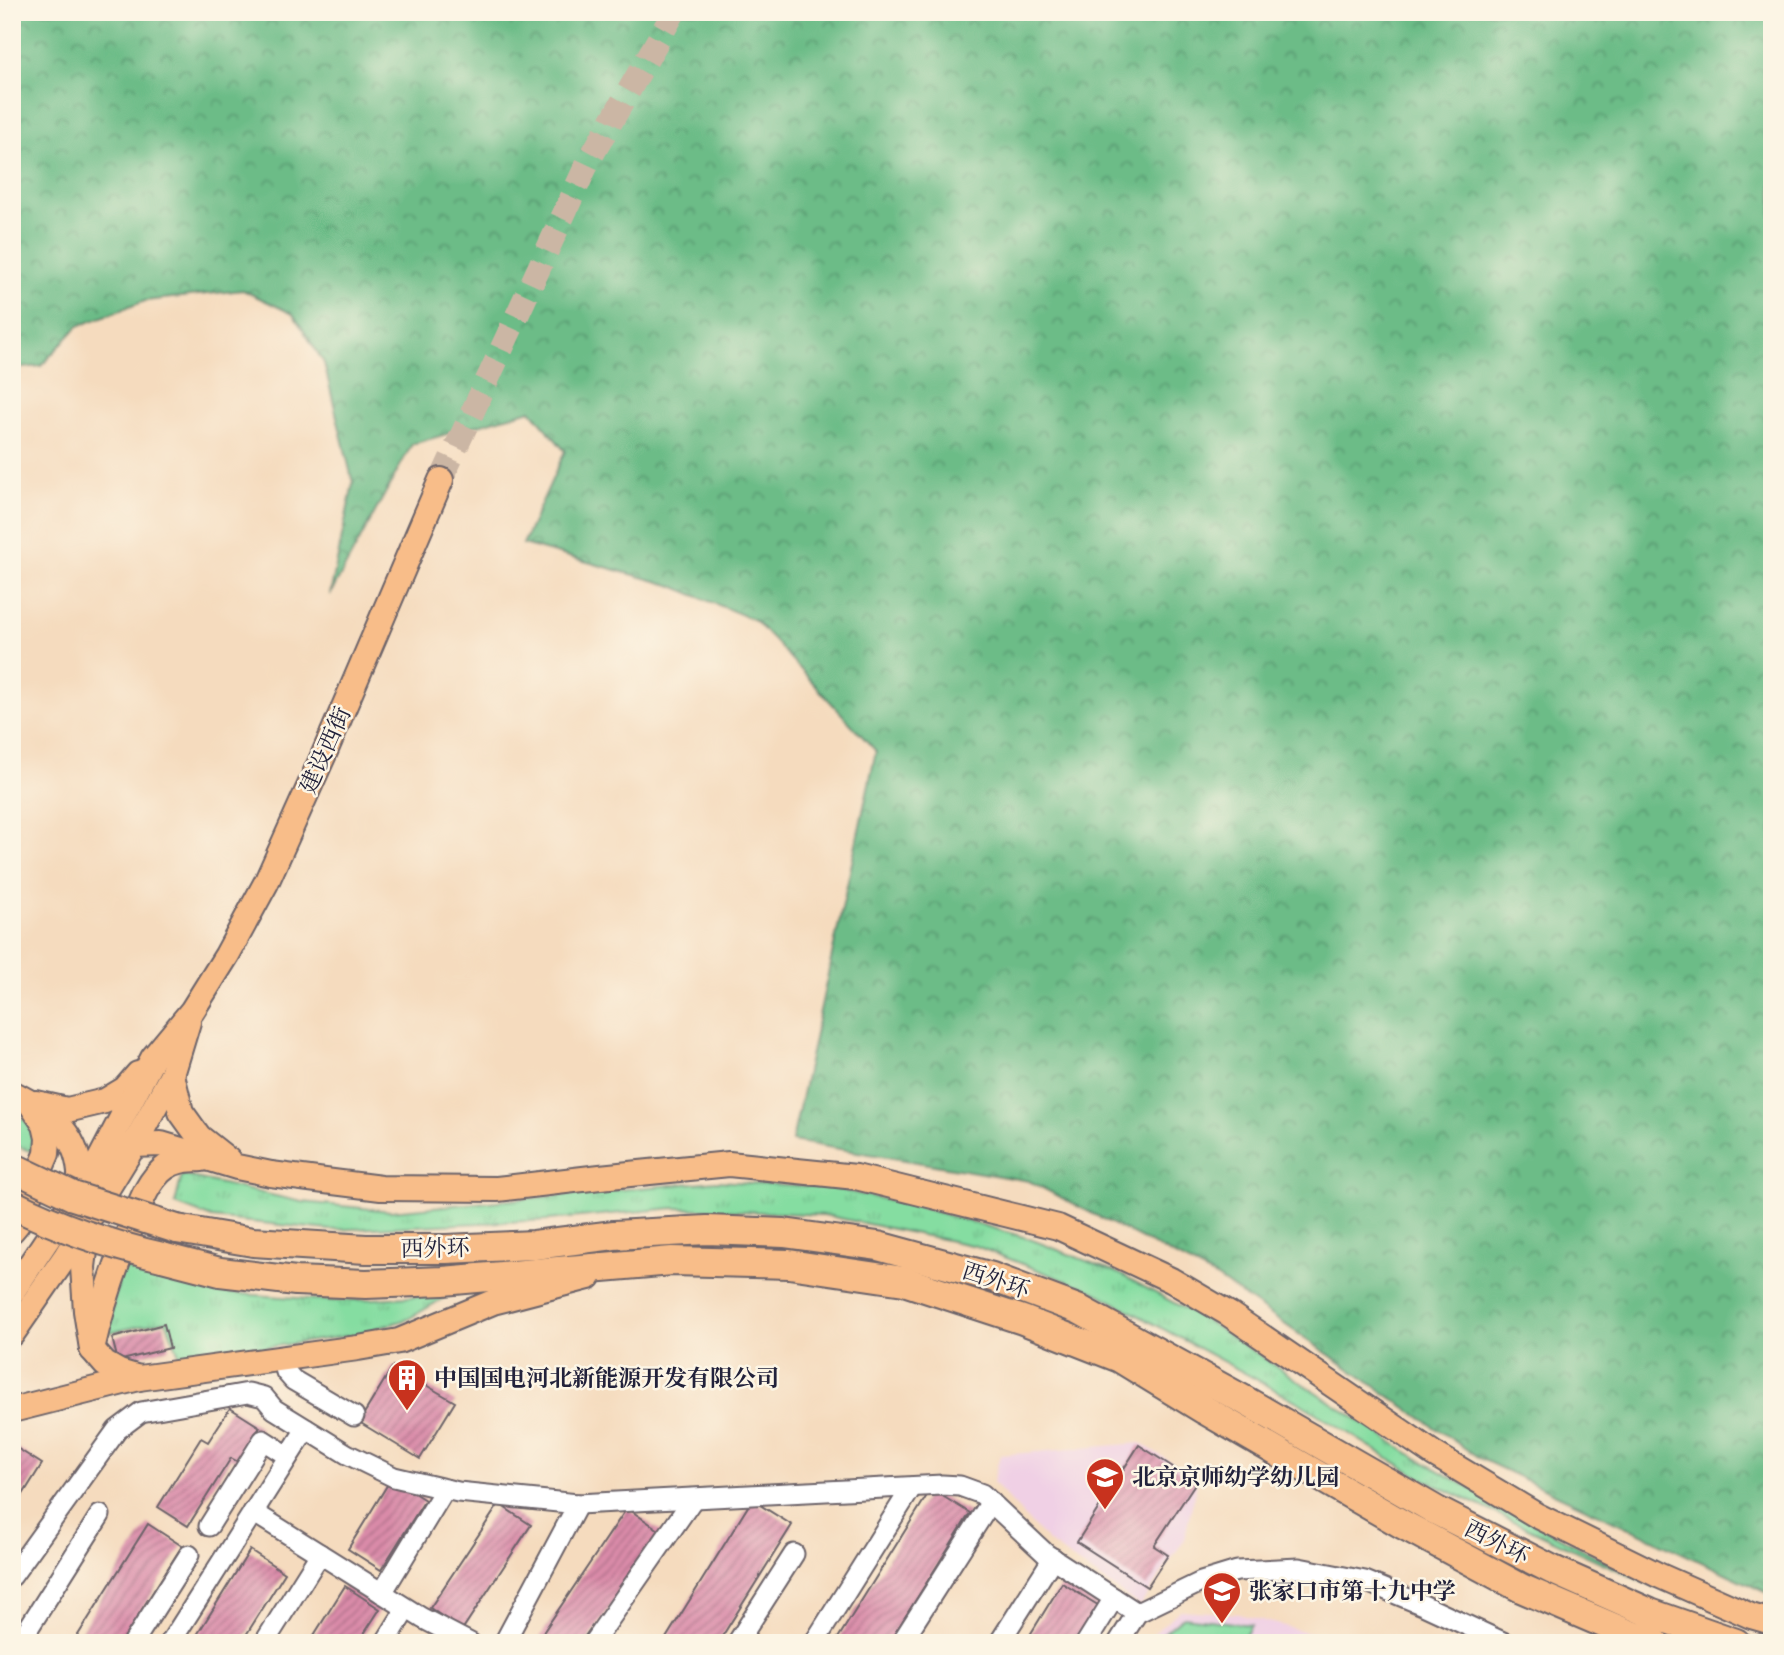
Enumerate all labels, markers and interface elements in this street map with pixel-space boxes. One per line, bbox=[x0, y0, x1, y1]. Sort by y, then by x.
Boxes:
street label: 建设西街 bbox=[293, 702, 358, 799]
street label: 西外环 bbox=[400, 1232, 470, 1265]
street label: 西外环 bbox=[958, 1255, 1033, 1306]
building icon: 中国国电河北新能源开发有限公司 bbox=[386, 1357, 428, 1412]
place label: 中国国电河北新能源开发有限公司 bbox=[434, 1363, 779, 1394]
school or university icon: 北京京师幼学幼儿园 bbox=[1084, 1456, 1126, 1511]
place label: 北京京师幼学幼儿园 bbox=[1132, 1462, 1339, 1493]
street label: 西外环 bbox=[1459, 1513, 1535, 1572]
school or university icon: 张家口市第十九中学 bbox=[1201, 1570, 1243, 1625]
place label: 张家口市第十九中学 bbox=[1249, 1576, 1456, 1607]

